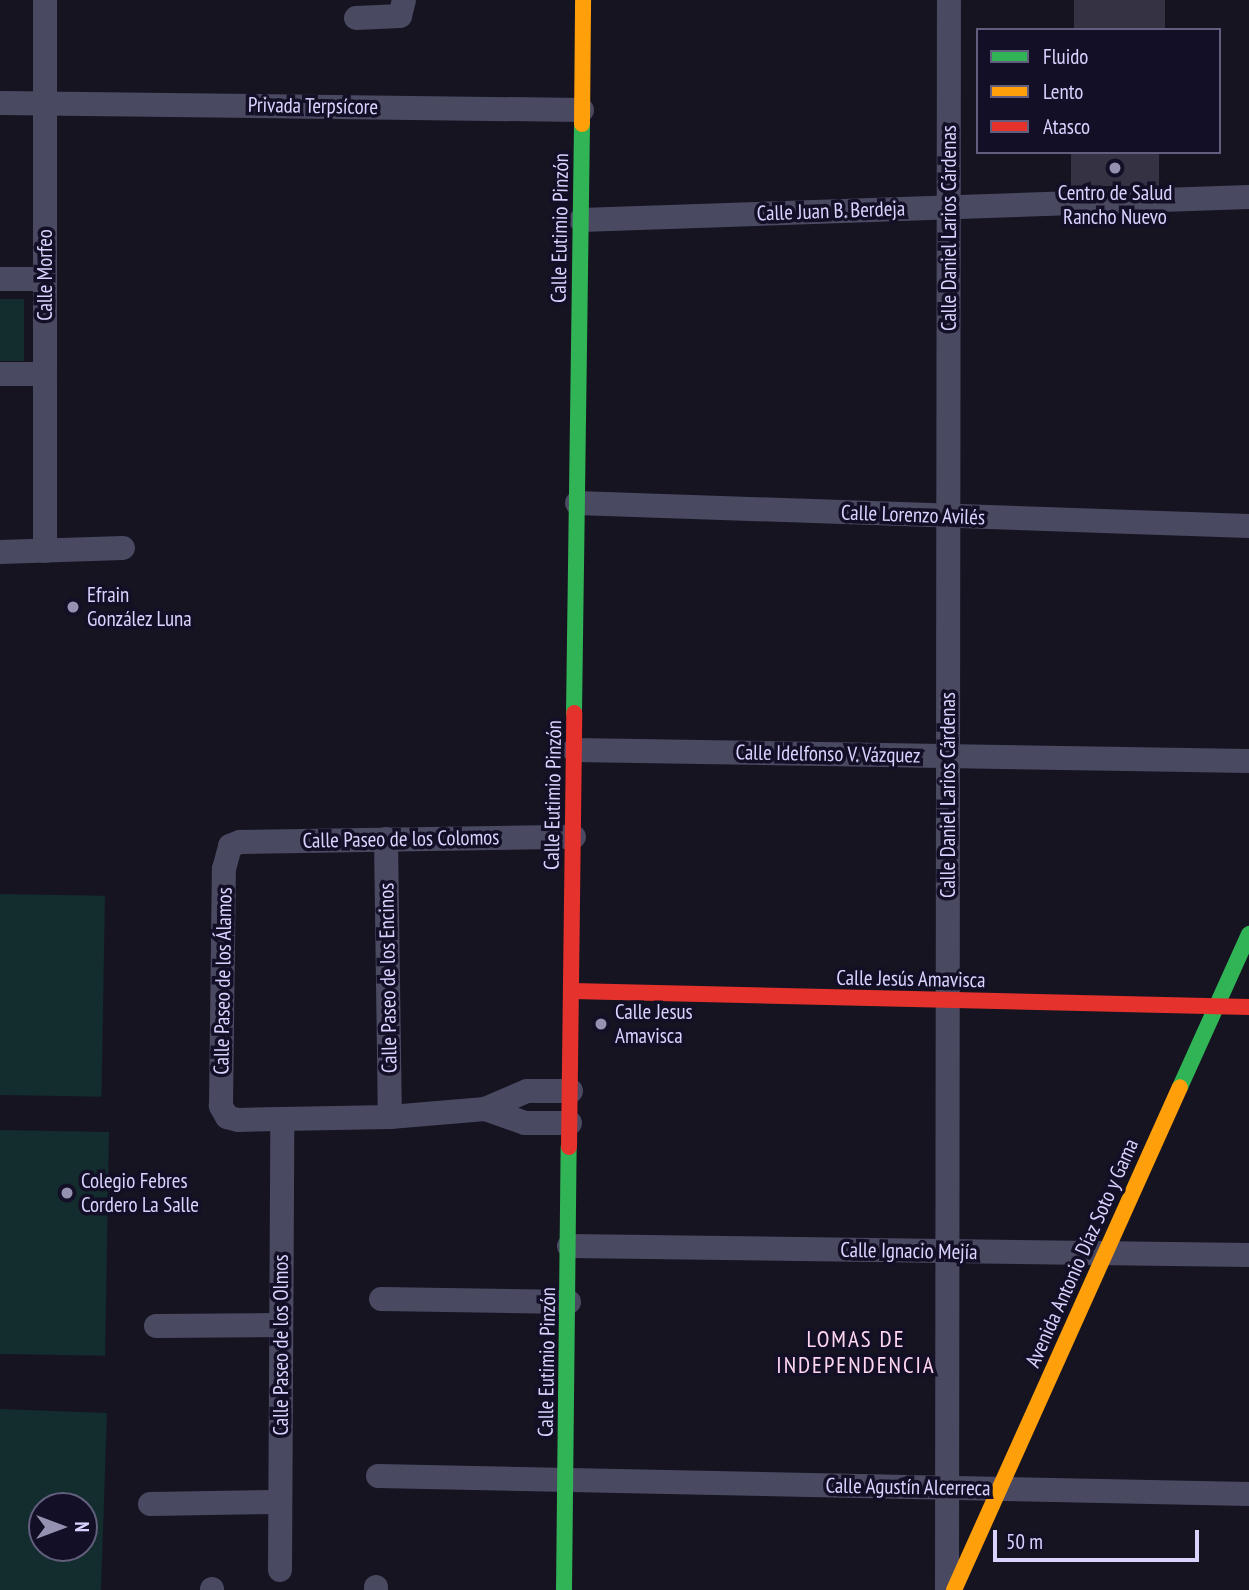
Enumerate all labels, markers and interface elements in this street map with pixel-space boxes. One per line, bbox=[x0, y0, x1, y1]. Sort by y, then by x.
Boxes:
legend bbox=[976, 28, 1221, 154]
text: Fluido bbox=[1043, 43, 1088, 70]
text: Lento bbox=[1043, 78, 1083, 105]
street label: Privada Terpsícore bbox=[247, 92, 379, 120]
text: Atasco bbox=[1043, 113, 1090, 140]
street label: Calle Daniel Larios Cárdenas bbox=[936, 125, 962, 331]
street label: Calle Eutimio Pinzón bbox=[546, 153, 574, 303]
marker: Centro de Salud Rancho Nuevo bbox=[1105, 158, 1125, 178]
place label: Centro de Salud Rancho Nuevo bbox=[1058, 180, 1172, 230]
street label: Calle Juan B. Berdeja bbox=[756, 196, 906, 226]
street label: Calle Morfeo bbox=[32, 229, 58, 321]
street label: Calle Lorenzo Avilés bbox=[840, 500, 986, 530]
place label: Efrain González Luna bbox=[87, 582, 192, 632]
marker: Efrain González Luna bbox=[65, 599, 81, 615]
street label: Calle Daniel Larios Cárdenas bbox=[935, 692, 961, 898]
street label: Calle Eutimio Pinzón bbox=[539, 720, 567, 870]
street label: Calle Idelfonso V. Vázquez bbox=[734, 740, 922, 768]
street label: Calle Paseo de los Colomos bbox=[302, 825, 500, 853]
street label: Calle Paseo de los Encinos bbox=[374, 883, 402, 1073]
street label: Calle Paseo de los Álamos bbox=[209, 887, 237, 1075]
street label: Calle Jesús Amavisca bbox=[836, 965, 986, 993]
place label: Calle Jesus Amavisca bbox=[615, 999, 693, 1049]
marker: Calle Jesus Amavisca bbox=[593, 1016, 609, 1032]
street label: Avenida Antonio Díaz Soto y Gama bbox=[1020, 1134, 1144, 1372]
place label: Colegio Febres Cordero La Salle bbox=[81, 1168, 199, 1218]
marker: Colegio Febres Cordero La Salle bbox=[59, 1185, 75, 1201]
street label: Calle Ignacio Mejía bbox=[840, 1237, 978, 1265]
street label: Calle Paseo de los Olmos bbox=[268, 1254, 294, 1436]
street label: Calle Eutimio Pinzón bbox=[533, 1287, 561, 1437]
district label: LOMAS DE INDEPENDENCIA bbox=[778, 1325, 934, 1379]
street label: Calle Agustín Alcerreca bbox=[825, 1473, 991, 1501]
north arrow bbox=[28, 1492, 98, 1562]
scale bar bbox=[997, 1516, 1204, 1560]
text: N bbox=[70, 1522, 94, 1532]
text: 50 m bbox=[1006, 1528, 1043, 1555]

